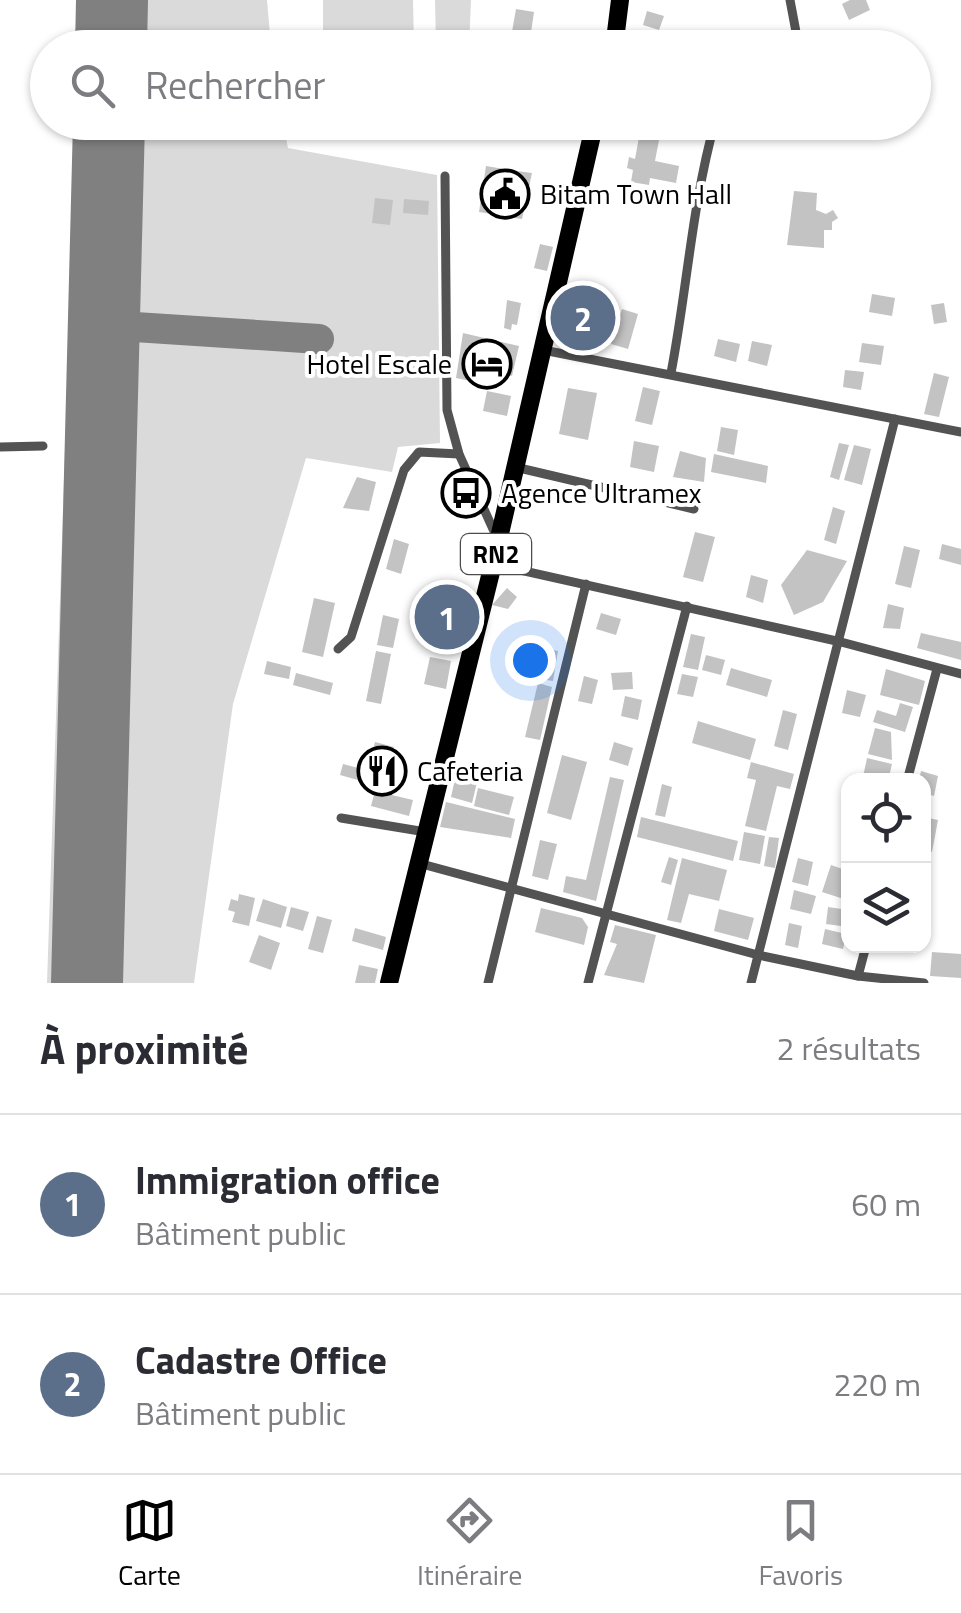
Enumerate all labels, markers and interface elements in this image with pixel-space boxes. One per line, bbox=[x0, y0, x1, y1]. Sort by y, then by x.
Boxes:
search box bbox=[30, 30, 931, 140]
text: Rechercher bbox=[145, 56, 326, 114]
icon: search bbox=[65, 58, 120, 113]
public building icon: Bitam Town Hall bbox=[479, 168, 531, 220]
place label: Bitam Town Hall bbox=[540, 172, 732, 215]
pin: 2 bbox=[550, 280, 616, 356]
hotel icon: Hotel Escale bbox=[461, 338, 513, 390]
place label: Hotel Escale bbox=[307, 342, 452, 385]
bus stop icon: Agence Ultramex bbox=[440, 467, 492, 519]
place label: Agence Ultramex bbox=[501, 471, 702, 514]
road number: RN2 bbox=[461, 534, 531, 574]
pin: 1 bbox=[414, 580, 480, 654]
your location bbox=[505, 635, 556, 686]
restaurant icon: Cafeteria bbox=[356, 745, 408, 797]
place label: Cafeteria bbox=[417, 749, 523, 792]
map controls bbox=[841, 773, 931, 953]
button: locate bbox=[841, 773, 931, 863]
button: layers bbox=[841, 863, 931, 953]
text: À proximité bbox=[40, 1016, 248, 1080]
text: 2 résultats bbox=[776, 1024, 921, 1072]
text: Immigration office bbox=[135, 1151, 440, 1209]
text: 1 bbox=[64, 1180, 81, 1228]
text: 60 m bbox=[851, 1180, 921, 1228]
text: Bâtiment public bbox=[135, 1209, 346, 1257]
text: Cadastre Office bbox=[135, 1331, 387, 1389]
text: 2 bbox=[64, 1360, 81, 1408]
text: 220 m bbox=[833, 1360, 921, 1408]
text: Bâtiment public bbox=[135, 1389, 346, 1437]
tab: Carte bbox=[118, 1493, 181, 1596]
tab: Itinéraire bbox=[417, 1493, 522, 1596]
tab: Favoris bbox=[758, 1493, 843, 1596]

